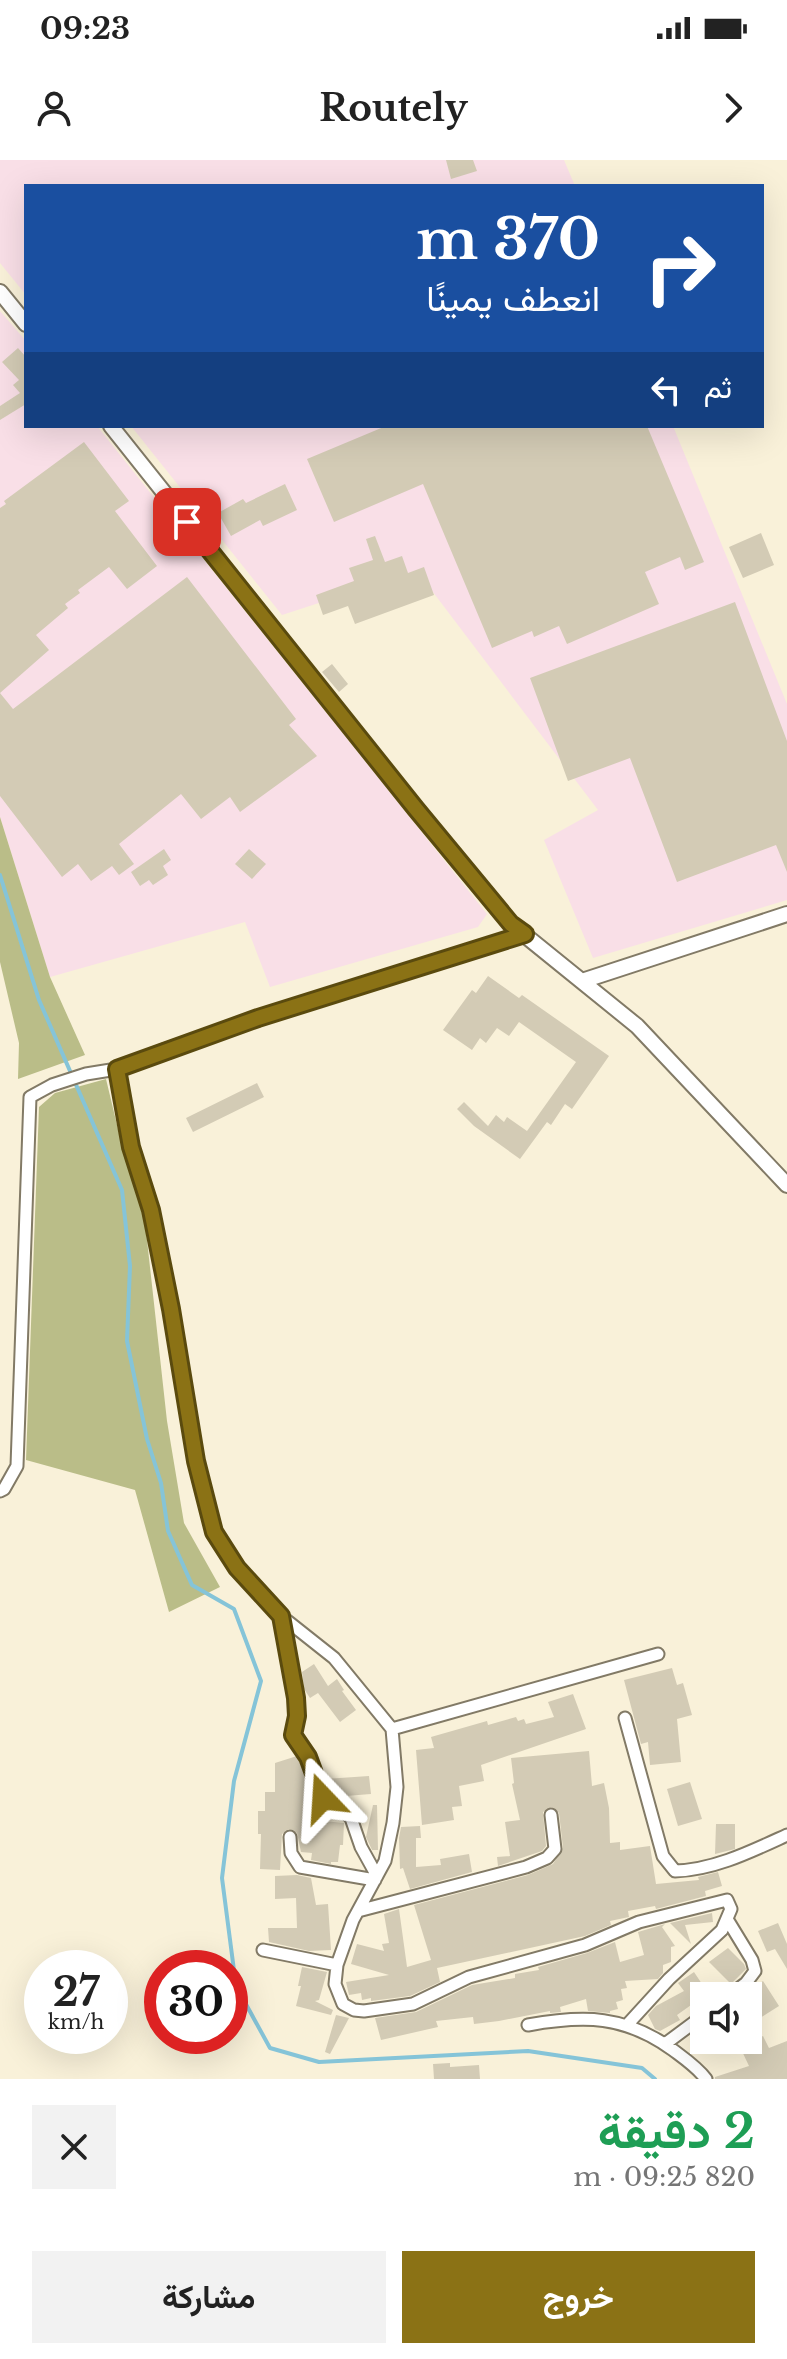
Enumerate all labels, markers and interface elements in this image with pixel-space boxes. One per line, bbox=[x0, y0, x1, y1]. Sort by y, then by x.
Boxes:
text: 09:23 bbox=[40, 10, 130, 47]
icon: person bbox=[32, 86, 76, 130]
text: Routely bbox=[319, 86, 468, 131]
icon: forward bbox=[711, 86, 755, 130]
text: 370 m bbox=[416, 205, 600, 274]
icon: right bbox=[628, 216, 732, 320]
text: انعطف يمينًا bbox=[426, 276, 600, 321]
icon: left bbox=[644, 368, 688, 412]
text: ثم bbox=[704, 369, 732, 406]
pin bbox=[153, 488, 221, 556]
icon: arrive bbox=[165, 500, 209, 544]
position arrow bbox=[281, 1756, 365, 1840]
speed limit sign: 30 bbox=[144, 1950, 248, 2054]
text: 27 bbox=[53, 1967, 99, 2017]
map controls bbox=[690, 1982, 762, 2054]
button: sound bbox=[690, 1982, 762, 2054]
text: km/h bbox=[48, 2010, 104, 2034]
text: 2 دقيقة bbox=[598, 2101, 755, 2161]
button: close bbox=[32, 2105, 116, 2189]
text: 820 m · 09:25 bbox=[573, 2161, 755, 2193]
button: مشاركة bbox=[32, 2251, 386, 2343]
button: خروج bbox=[402, 2251, 755, 2343]

